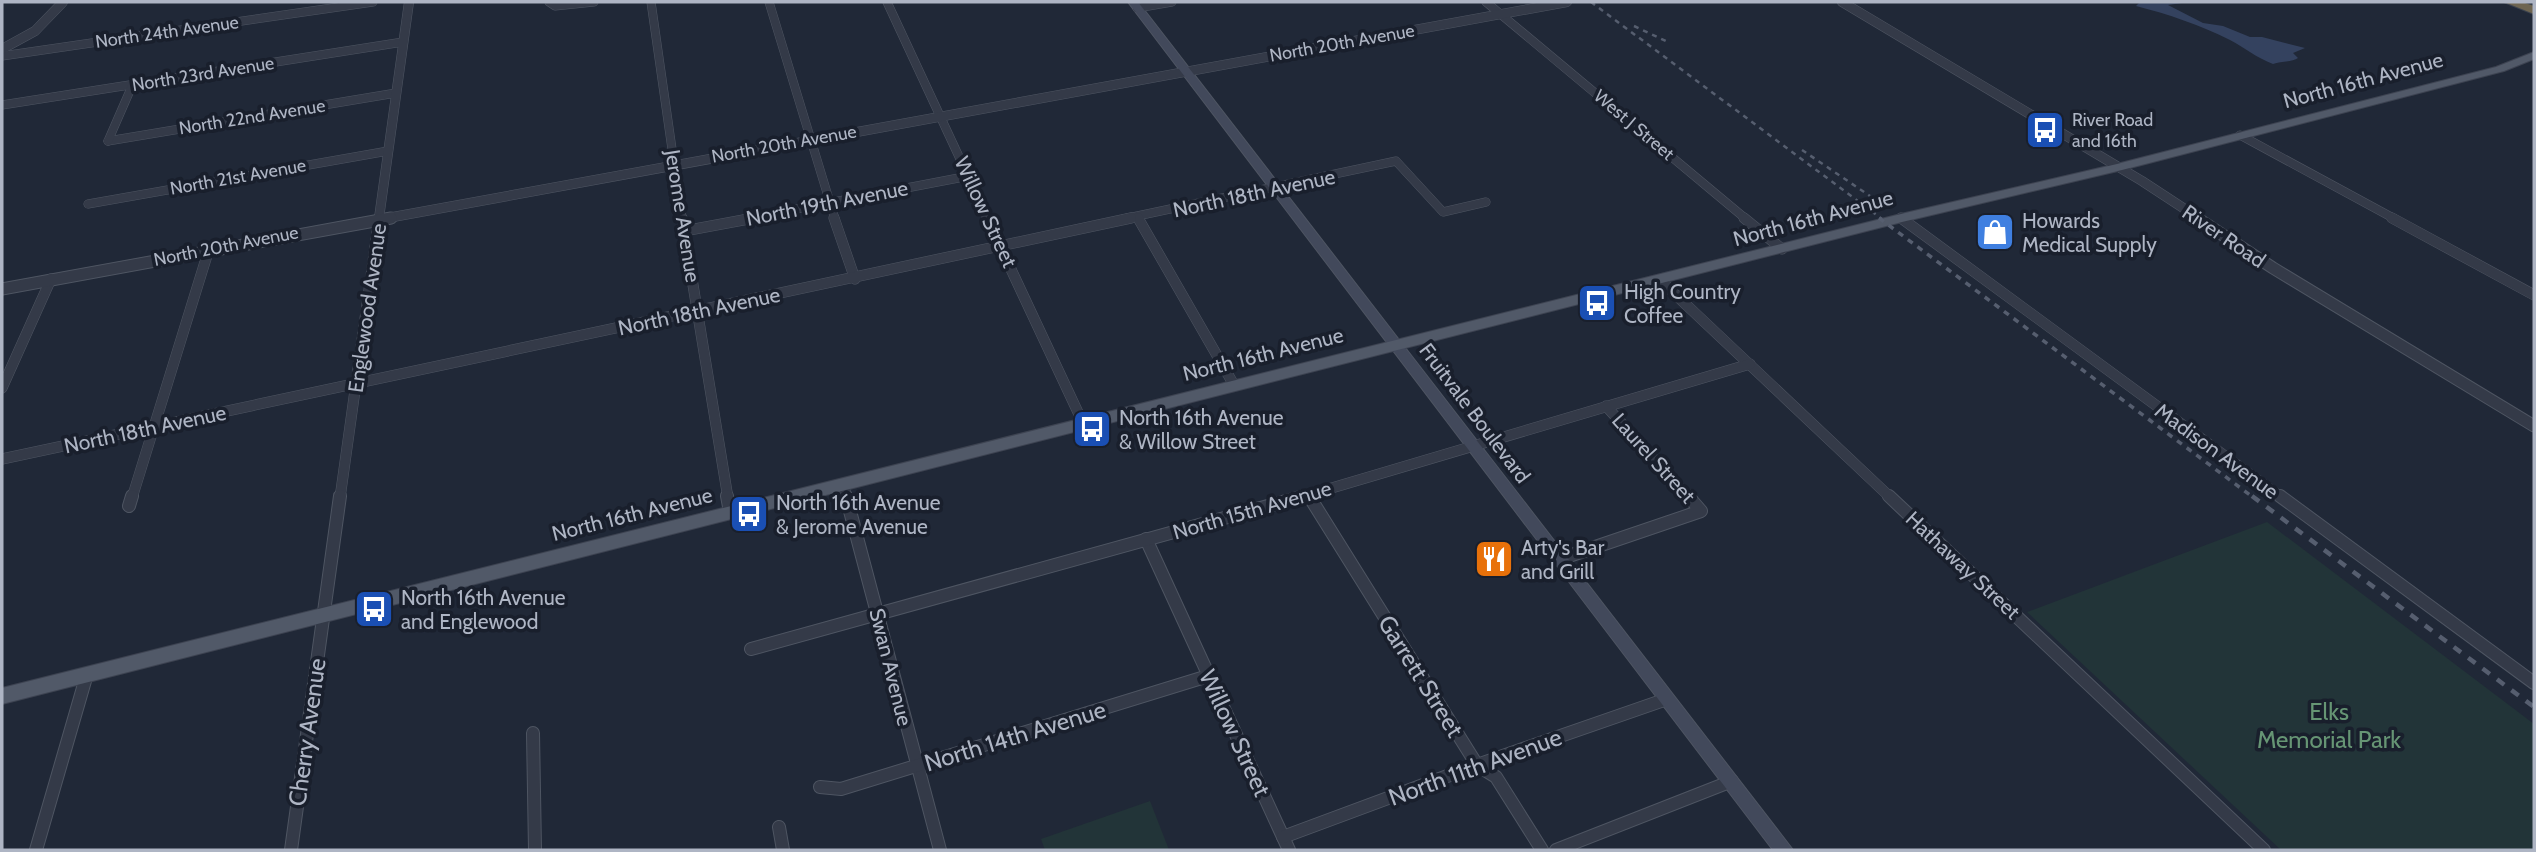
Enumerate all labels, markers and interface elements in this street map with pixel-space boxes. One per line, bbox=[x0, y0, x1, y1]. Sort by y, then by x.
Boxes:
street label: North 24th Avenue bbox=[94, 11, 240, 53]
street label: North 20th Avenue bbox=[1268, 19, 1416, 67]
street label: North 16th Avenue bbox=[2280, 47, 2446, 113]
street label: North 23rd Avenue bbox=[130, 52, 276, 96]
street label: West J Street bbox=[1589, 85, 1679, 165]
street label: North 22nd Avenue bbox=[177, 95, 327, 139]
bus stop icon: River Road and 16th bbox=[2024, 109, 2066, 151]
place label: River Road and 16th bbox=[2072, 109, 2153, 152]
street label: North 20th Avenue bbox=[710, 120, 858, 168]
street label: Jerome Avenue bbox=[660, 147, 706, 284]
street label: Willow Street bbox=[949, 153, 1023, 271]
street label: North 21st Avenue bbox=[168, 154, 308, 200]
street label: North 18th Avenue bbox=[1171, 164, 1338, 222]
street label: North 19th Avenue bbox=[744, 175, 910, 231]
street label: North 16th Avenue bbox=[1730, 185, 1896, 251]
street label: River Road bbox=[2178, 199, 2270, 273]
place label: Howards Medical Supply bbox=[2022, 208, 2157, 257]
shop icon: Howards Medical Supply bbox=[1974, 211, 2016, 253]
street label: North 20th Avenue bbox=[152, 221, 300, 271]
street label: Englewood Avenue bbox=[343, 222, 391, 394]
place label: High Country Coffee bbox=[1624, 279, 1741, 328]
street label: North 18th Avenue bbox=[616, 282, 783, 340]
bus stop icon: High Country Coffee bbox=[1576, 282, 1618, 324]
street label: North 16th Avenue bbox=[1180, 322, 1346, 386]
street label: Fruitvale Boulevard bbox=[1414, 338, 1536, 488]
street label: Madison Avenue bbox=[2150, 398, 2284, 504]
street label: North 18th Avenue bbox=[62, 400, 229, 458]
place label: North 16th Avenue & Willow Street bbox=[1119, 405, 1284, 454]
bus stop icon: North 16th Avenue & Willow Street bbox=[1071, 408, 1113, 450]
street label: Laurel Street bbox=[1607, 408, 1701, 508]
street label: North 15th Avenue bbox=[1170, 475, 1334, 545]
street label: North 16th Avenue bbox=[549, 482, 715, 546]
place label: North 16th Avenue & Jerome Avenue bbox=[776, 490, 941, 539]
bus stop icon: North 16th Avenue & Jerome Avenue bbox=[728, 493, 770, 535]
street label: Hathaway Street bbox=[1901, 506, 2025, 624]
place label: Arty's Bar and Grill bbox=[1521, 535, 1605, 584]
restaurant icon: Arty's Bar and Grill bbox=[1473, 538, 1515, 580]
place label: North 16th Avenue and Englewood bbox=[401, 585, 566, 634]
bus stop icon: North 16th Avenue and Englewood bbox=[353, 588, 395, 630]
street label: Swan Avenue bbox=[864, 606, 918, 729]
street label: Garrett Street bbox=[1372, 610, 1470, 742]
street label: Cherry Avenue bbox=[282, 656, 332, 808]
street label: Willow Street bbox=[1193, 665, 1277, 801]
street label: North 14th Avenue bbox=[921, 695, 1109, 777]
park label: Elks Memorial Park bbox=[2257, 697, 2401, 754]
street label: North 11th Avenue bbox=[1384, 722, 1566, 812]

